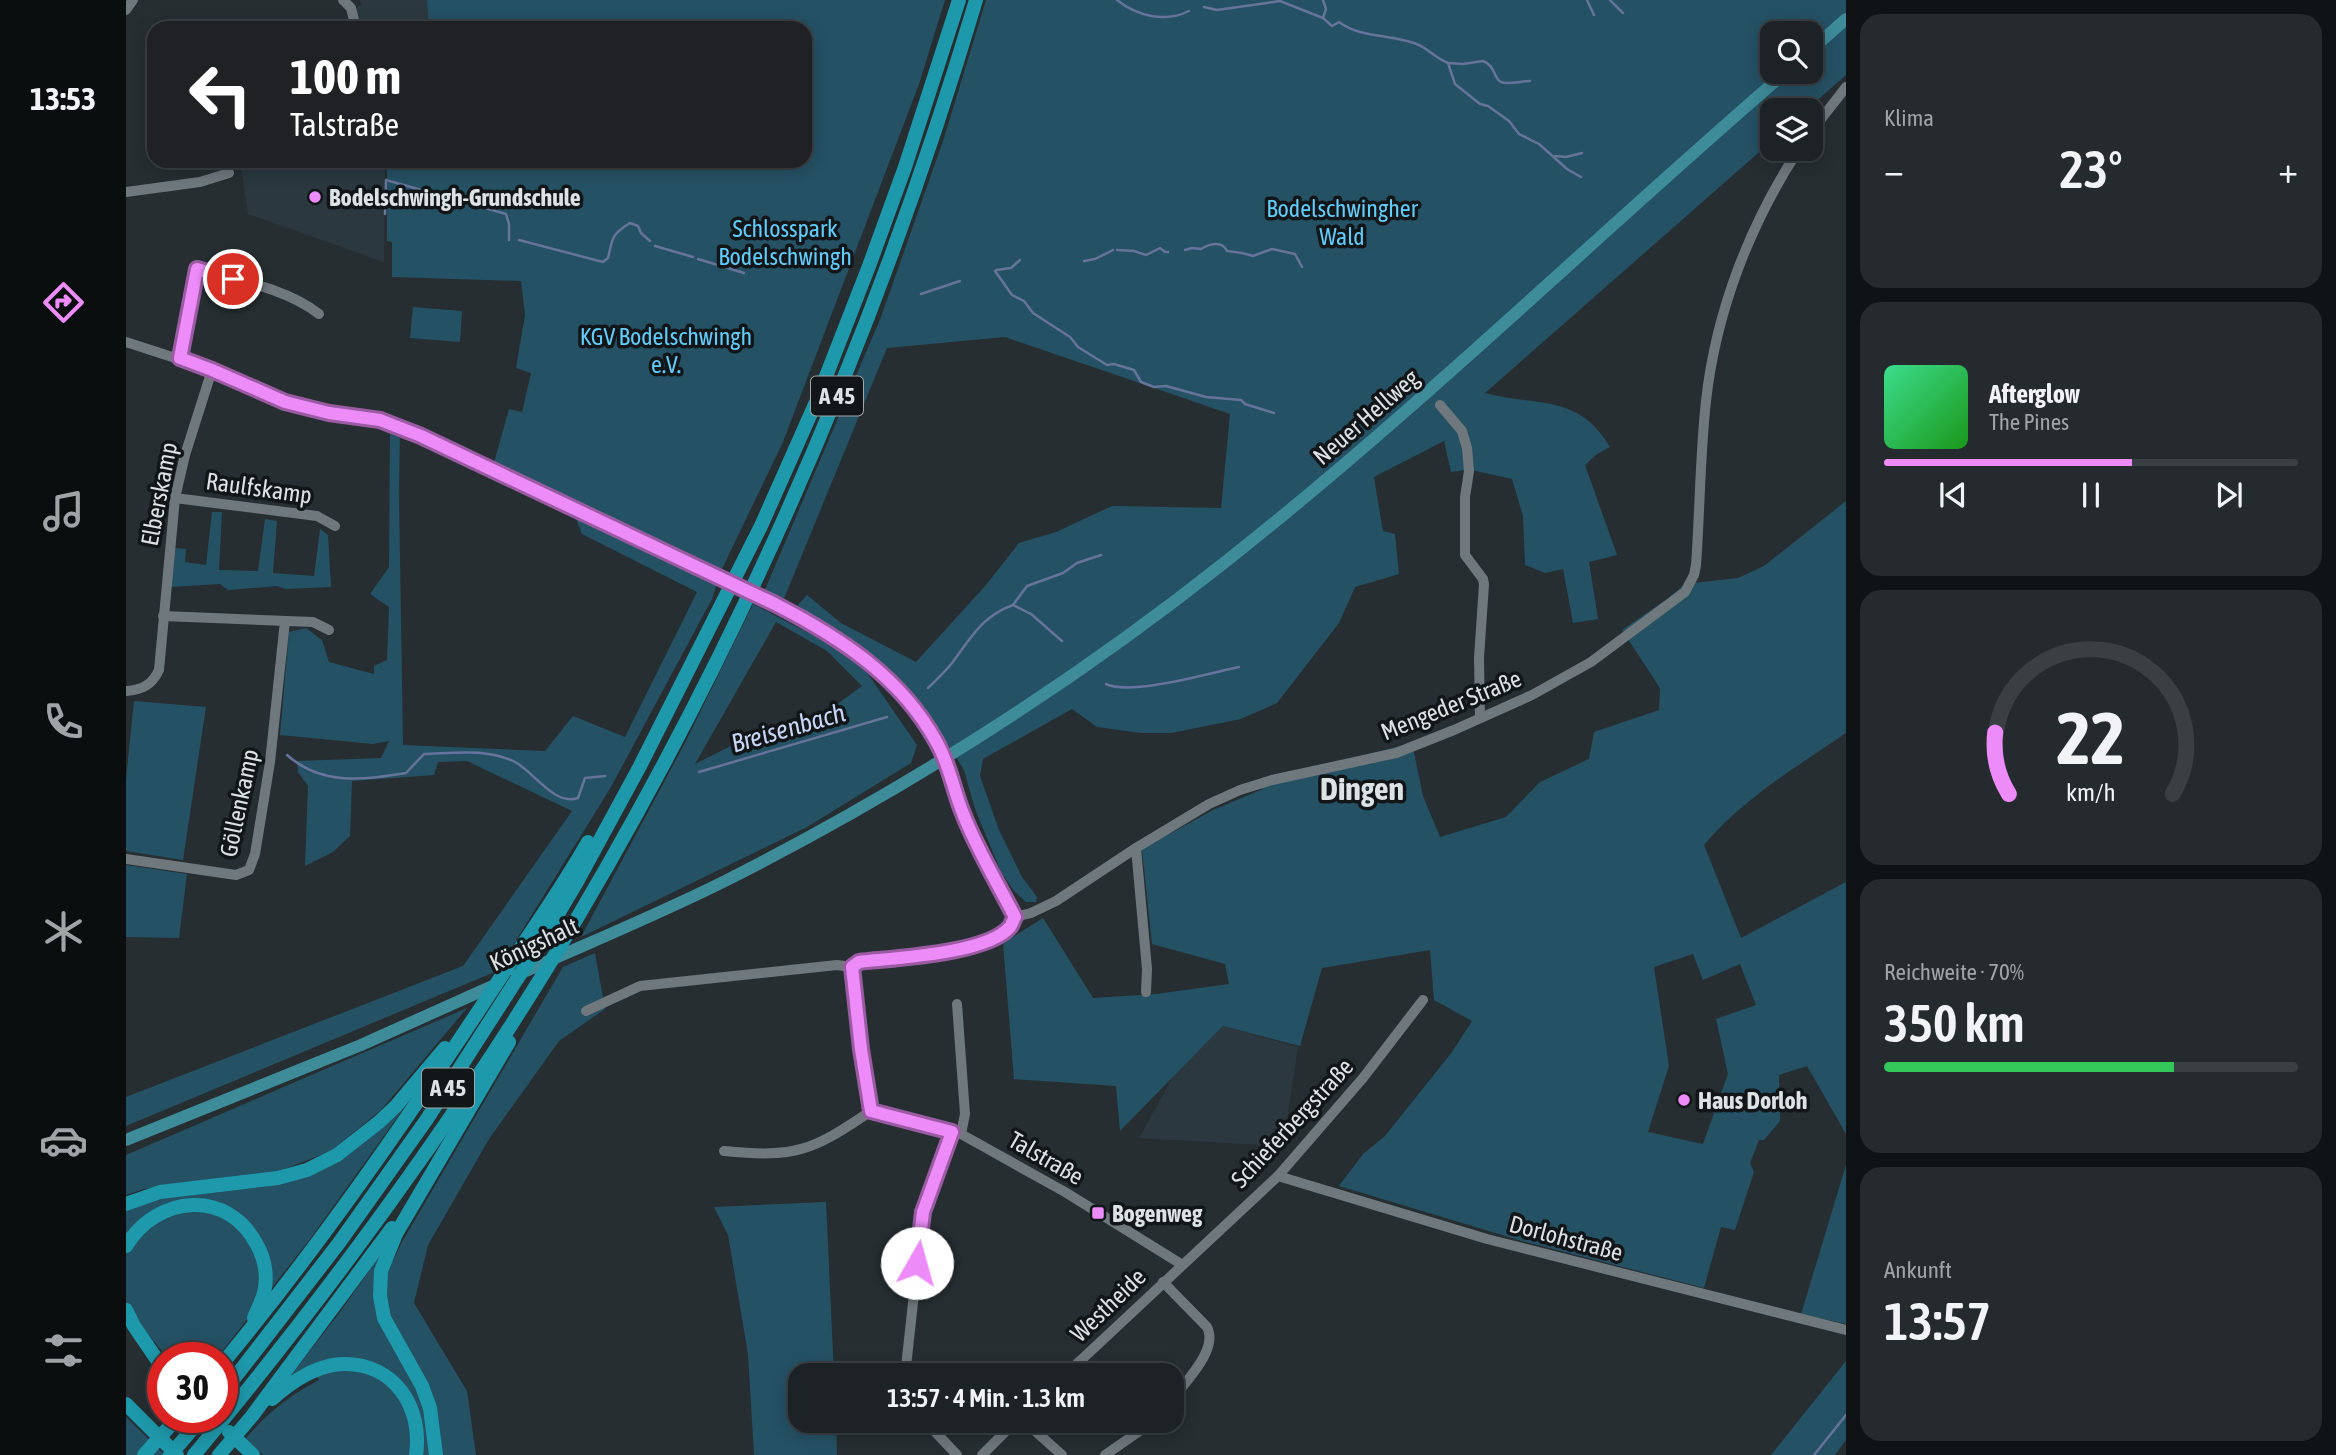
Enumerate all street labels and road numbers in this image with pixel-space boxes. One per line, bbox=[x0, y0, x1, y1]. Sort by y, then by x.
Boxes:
street label: Neuer Hellweg bbox=[1308, 364, 1425, 470]
road number: A 45 bbox=[811, 376, 863, 416]
street label: Elberskamp bbox=[136, 440, 182, 548]
street label: Raulfskamp bbox=[204, 467, 314, 509]
street label: Mengeder Straße bbox=[1377, 665, 1525, 745]
street label: Göllenkamp bbox=[214, 747, 264, 859]
street label: Königshalt bbox=[485, 912, 583, 976]
street label: Schieferbergstraße bbox=[1226, 1053, 1358, 1193]
road number: A 45 bbox=[422, 1068, 474, 1107]
street label: Talstraße bbox=[1004, 1126, 1088, 1190]
street label: Dorlohstraße bbox=[1506, 1210, 1626, 1266]
street label: Westheide bbox=[1065, 1263, 1151, 1347]

